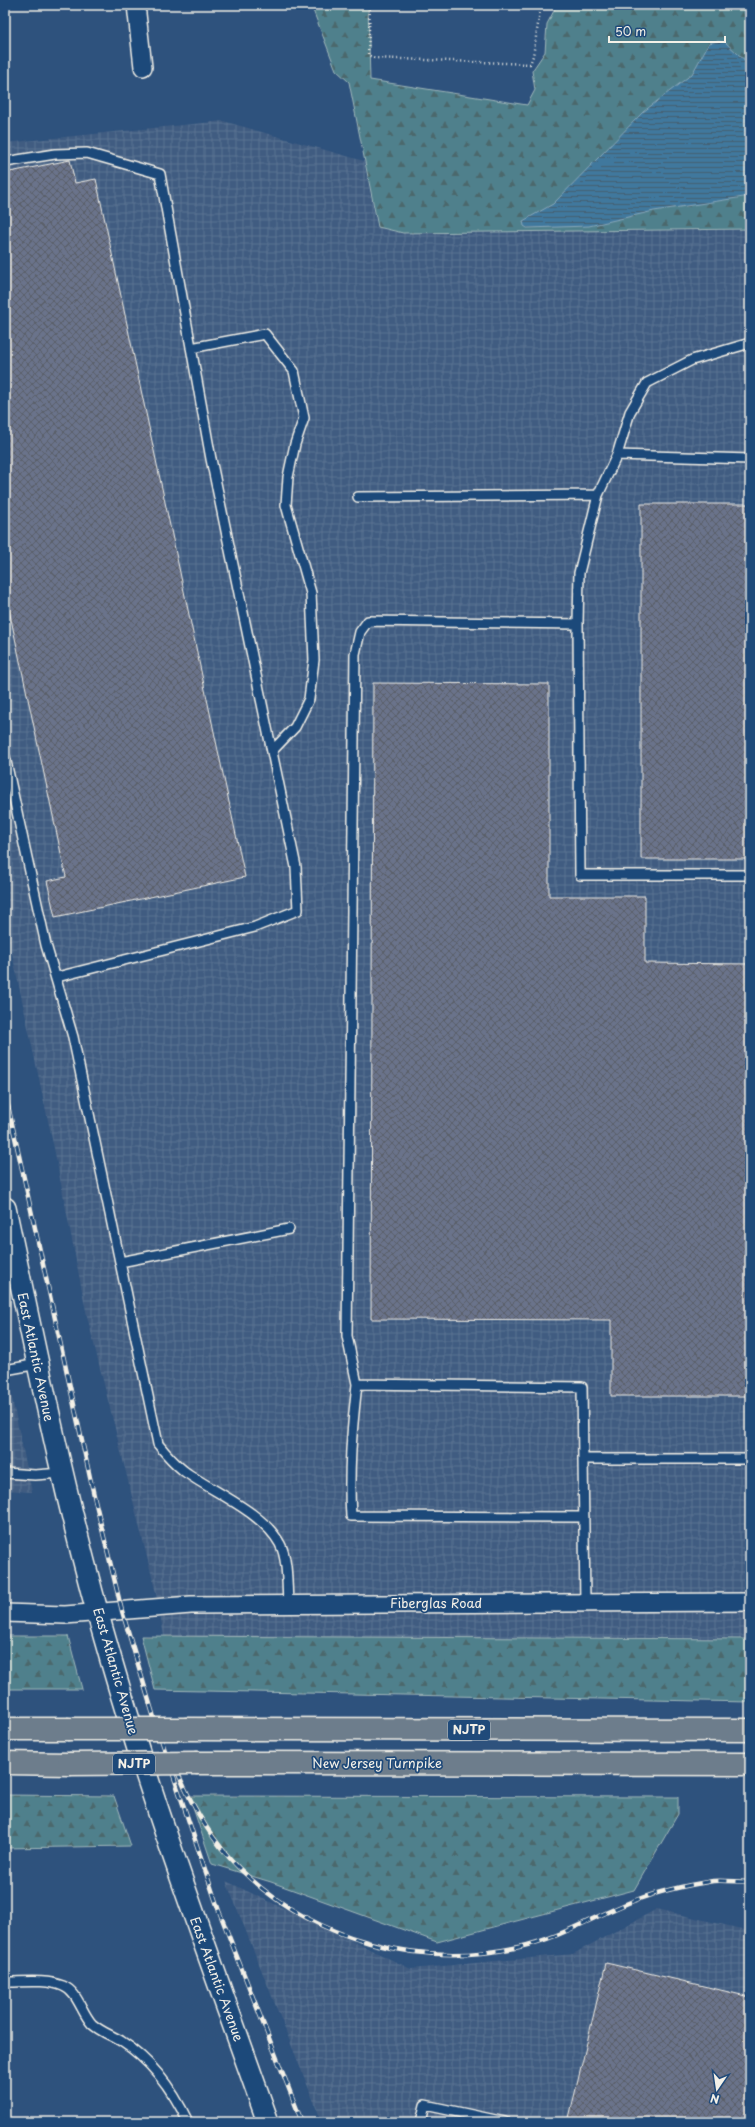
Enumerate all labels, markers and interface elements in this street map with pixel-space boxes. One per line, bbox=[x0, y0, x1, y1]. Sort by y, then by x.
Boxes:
scale bar bbox=[609, 18, 725, 44]
text: 50 m bbox=[615, 22, 646, 40]
street label: East Atlantic Avenue bbox=[14, 1291, 59, 1423]
street label: Fiberglas Road bbox=[390, 1593, 482, 1612]
street label: East Atlantic Avenue bbox=[89, 1605, 144, 1737]
road number: NJTP bbox=[448, 1720, 490, 1740]
street label: New Jersey Turnpike bbox=[312, 1753, 442, 1772]
road number: NJTP bbox=[113, 1754, 155, 1774]
street label: East Atlantic Avenue bbox=[186, 1914, 249, 2044]
north arrow bbox=[697, 2069, 737, 2109]
text: N bbox=[708, 2090, 721, 2108]

